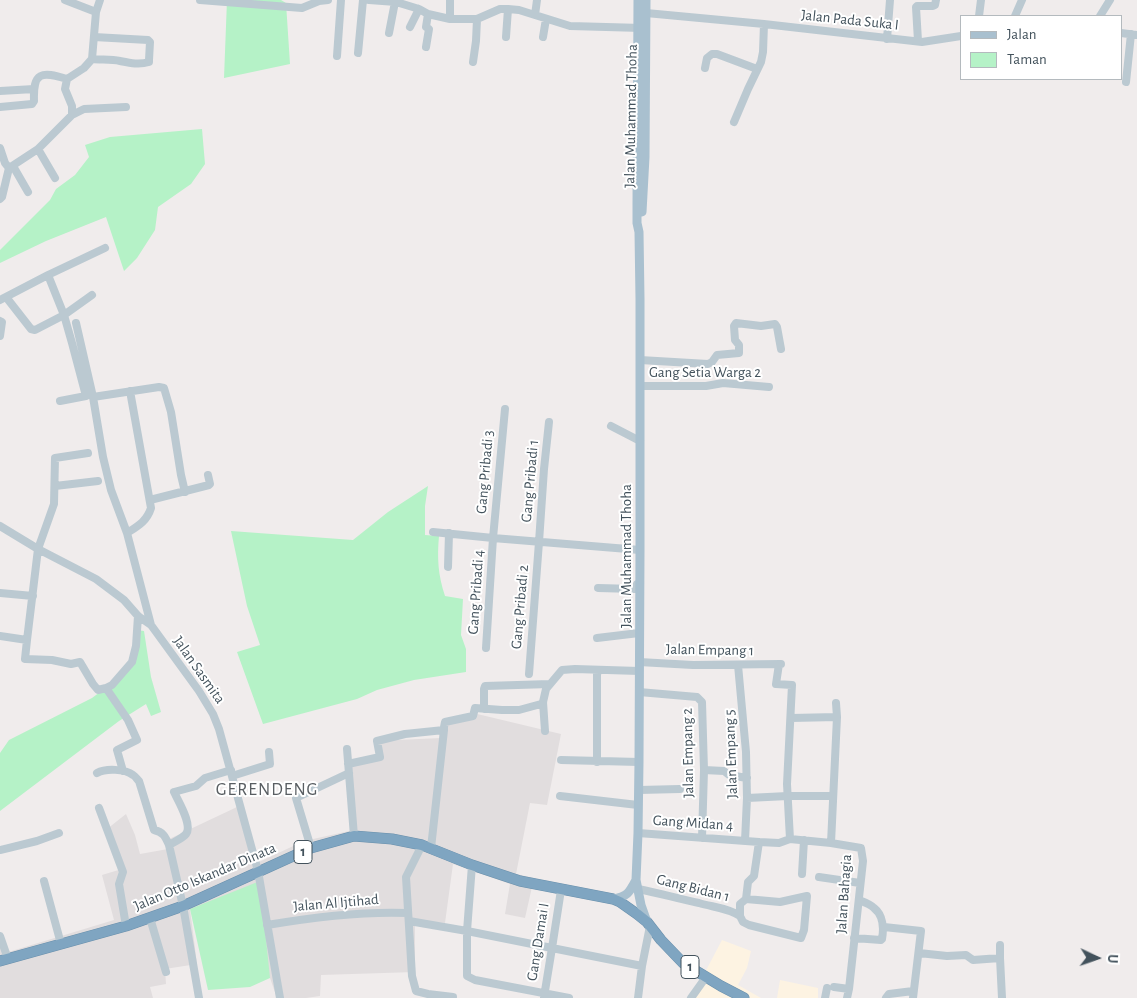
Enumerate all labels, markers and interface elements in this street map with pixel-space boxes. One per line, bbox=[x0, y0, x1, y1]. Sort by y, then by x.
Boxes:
street label: Jalan Pada Suka I bbox=[800, 6, 900, 34]
legend bbox=[960, 15, 1122, 80]
text: Jalan bbox=[1007, 27, 1037, 42]
street label: Jalan Muhammad Thoha bbox=[621, 44, 641, 188]
text: Taman bbox=[1007, 52, 1047, 67]
street label: Gang Setia Warga 2 bbox=[649, 363, 761, 381]
street label: Gang Pribadi 3 bbox=[472, 429, 498, 515]
street label: Gang Pribadi 1 bbox=[517, 439, 543, 523]
street label: Jalan Muhammad Thoha bbox=[617, 484, 635, 628]
street label: Gang Pribadi 4 bbox=[464, 549, 488, 635]
street label: Gang Pribadi 2 bbox=[507, 564, 533, 650]
street label: Jalan Sasmita bbox=[169, 633, 229, 707]
street label: Jalan Empang 1 bbox=[666, 640, 754, 660]
street label: Jalan Empang 2 bbox=[678, 708, 698, 798]
street label: Jalan Empang 5 bbox=[720, 709, 742, 799]
district label: GERENDENG bbox=[215, 779, 319, 801]
street label: Gang Midan 4 bbox=[652, 811, 734, 835]
street label: Jalan Otto Iskandar Dinata bbox=[131, 839, 279, 915]
road number: 1 bbox=[294, 840, 312, 864]
street label: Jalan Bahagia bbox=[832, 854, 856, 934]
street label: Gang Bidan 1 bbox=[655, 870, 731, 906]
street label: Jalan Al Ijtihad bbox=[293, 890, 379, 916]
street label: Gang Damai I bbox=[523, 902, 553, 982]
north arrow bbox=[1072, 933, 1122, 983]
text: U bbox=[1105, 954, 1119, 964]
road number: 1 bbox=[681, 956, 699, 979]

